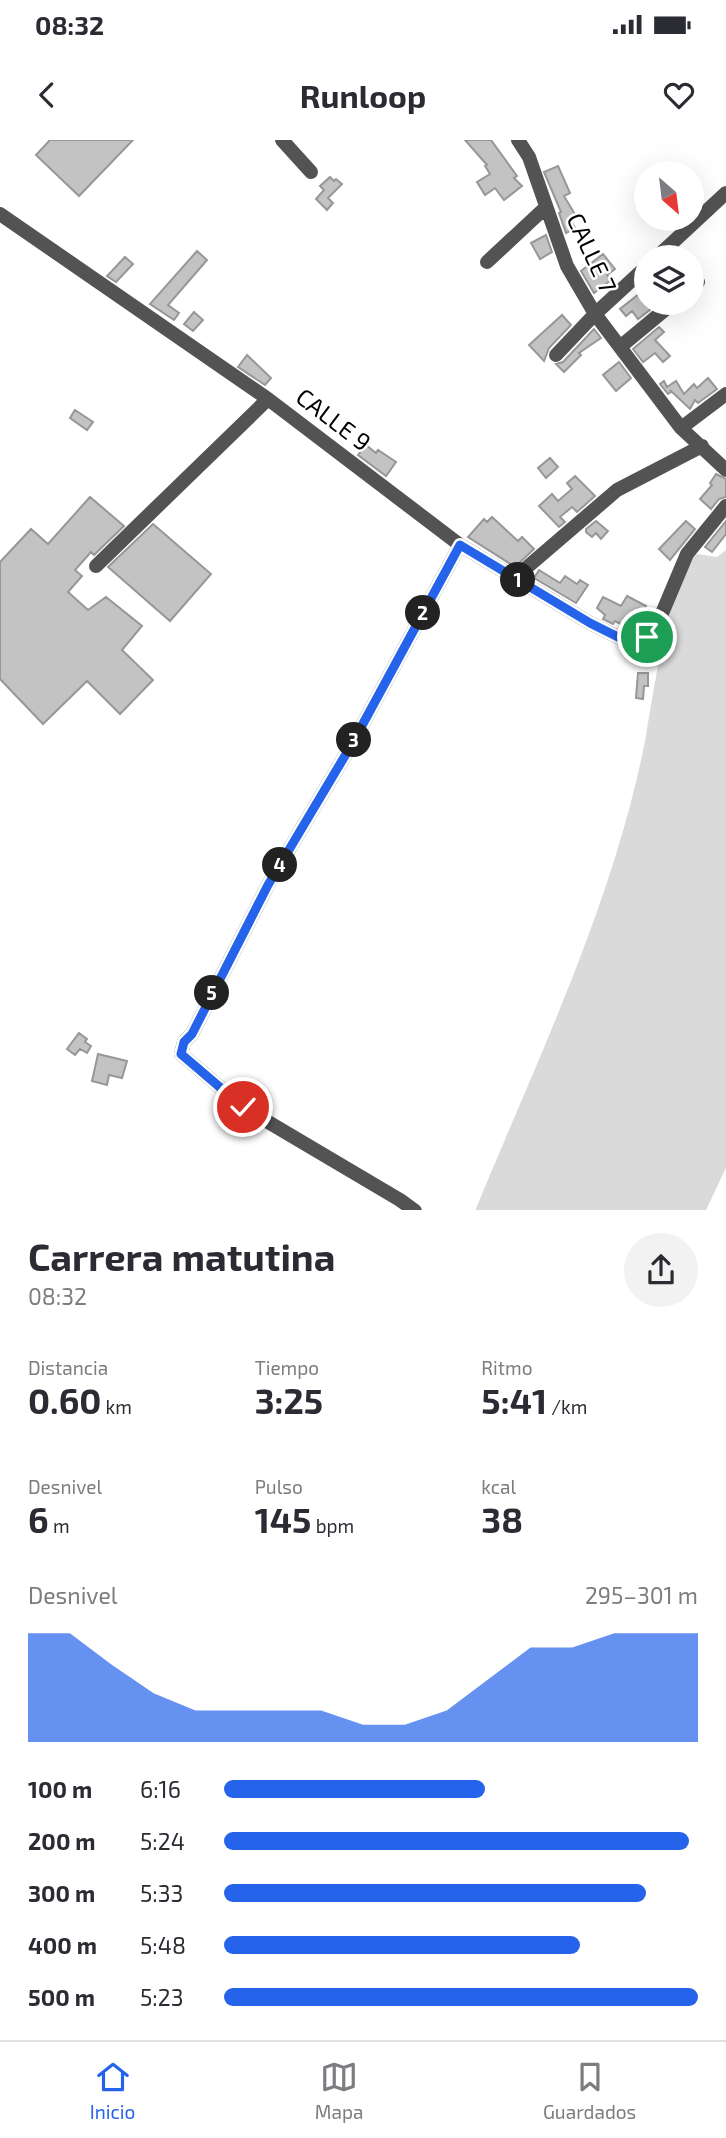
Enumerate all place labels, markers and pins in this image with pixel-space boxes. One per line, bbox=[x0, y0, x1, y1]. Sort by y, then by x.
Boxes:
pin: 1 bbox=[500, 562, 536, 598]
pin: 2 bbox=[406, 596, 440, 630]
pin bbox=[617, 607, 677, 667]
pin: 3 bbox=[336, 722, 372, 758]
pin: 4 bbox=[262, 848, 298, 882]
pin: 5 bbox=[194, 976, 230, 1010]
pin bbox=[213, 1077, 273, 1137]

